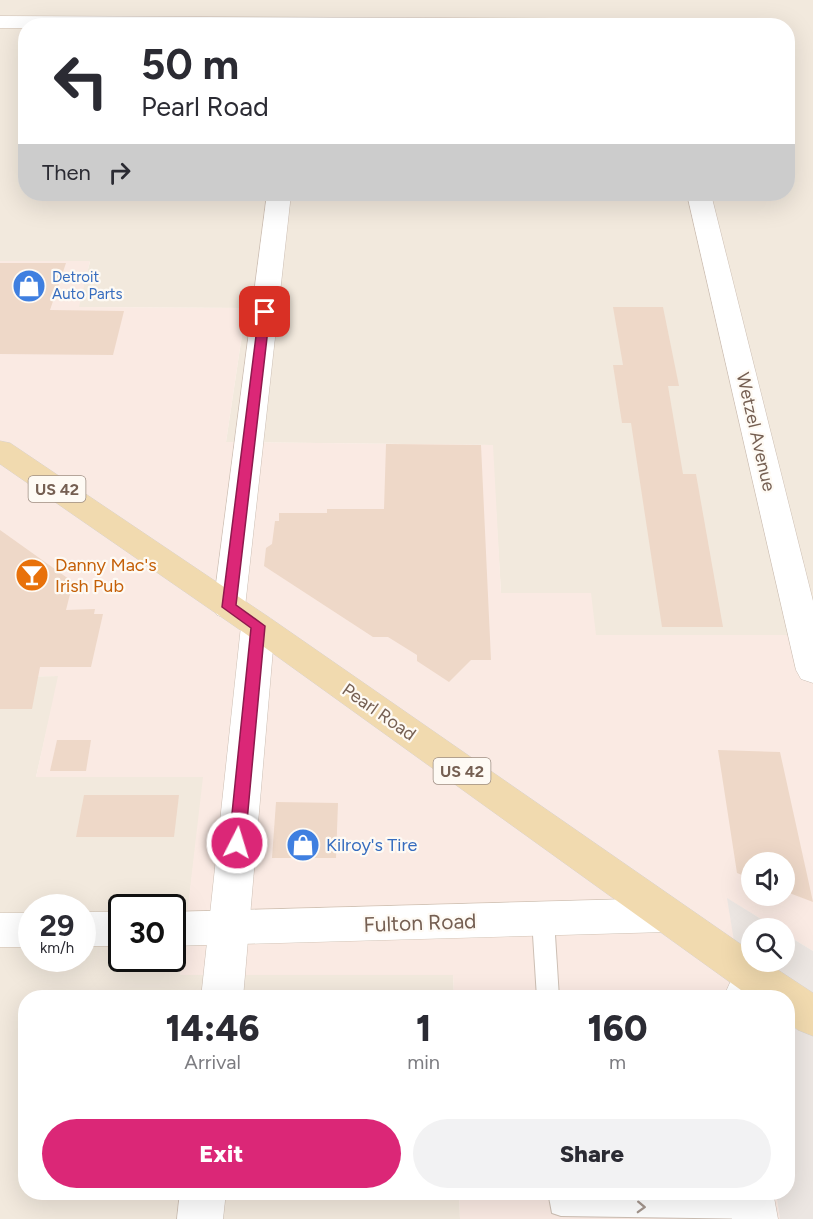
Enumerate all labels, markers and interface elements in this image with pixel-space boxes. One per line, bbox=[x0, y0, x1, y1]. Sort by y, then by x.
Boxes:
text: 50 m bbox=[141, 39, 239, 90]
icon: left bbox=[42, 42, 120, 120]
text: Pearl Road bbox=[141, 90, 269, 123]
icon: right bbox=[103, 156, 136, 189]
text: Then bbox=[42, 159, 91, 186]
shop icon: Detroit Auto Parts bbox=[11, 268, 47, 304]
place label: Detroit Auto Parts bbox=[52, 268, 122, 303]
pin bbox=[239, 286, 290, 337]
icon: arrive bbox=[248, 295, 281, 328]
street label: Wetzel Avenue bbox=[732, 371, 780, 494]
road number: US 42 bbox=[28, 476, 86, 502]
place label: Danny Mac's Irish Pub bbox=[55, 554, 157, 597]
bar icon: Danny Mac's Irish Pub bbox=[14, 557, 50, 593]
street label: Pearl Road bbox=[338, 679, 420, 745]
road number: US 42 bbox=[434, 758, 490, 784]
position arrow bbox=[205, 811, 269, 875]
shop icon: Kilroy's Tire bbox=[285, 827, 321, 863]
place label: Kilroy's Tire bbox=[326, 834, 417, 856]
map controls bbox=[741, 852, 795, 972]
button: sound bbox=[741, 852, 795, 906]
speed limit sign: 30 bbox=[108, 894, 186, 972]
text: 29 bbox=[40, 907, 74, 944]
street label: Fulton Road bbox=[363, 908, 477, 937]
button: search bbox=[741, 918, 795, 972]
text: km/h bbox=[40, 939, 74, 957]
text: 14:46 bbox=[166, 1007, 260, 1050]
text: 1 bbox=[416, 1007, 431, 1050]
text: 160 bbox=[588, 1007, 647, 1050]
text: Arrival bbox=[184, 1050, 241, 1074]
text: min bbox=[407, 1050, 440, 1074]
text: m bbox=[609, 1050, 626, 1074]
button: Exit bbox=[42, 1119, 401, 1188]
button: Share bbox=[413, 1119, 771, 1188]
one-way arrow bbox=[636, 1200, 645, 1213]

